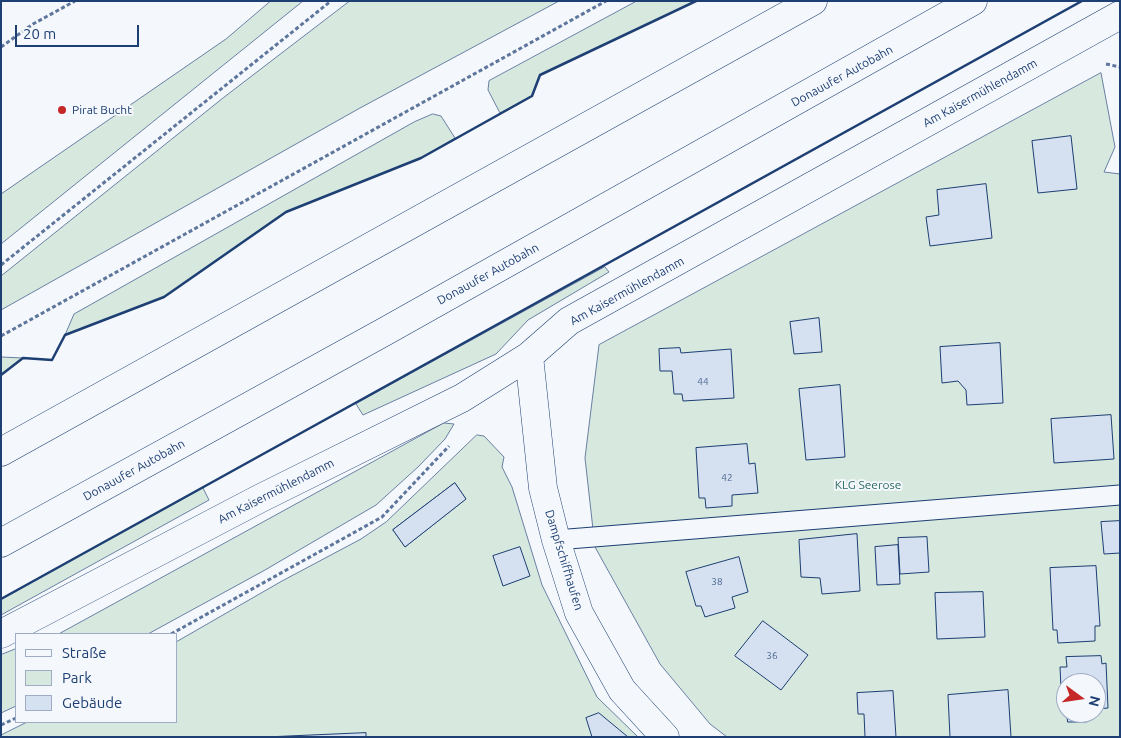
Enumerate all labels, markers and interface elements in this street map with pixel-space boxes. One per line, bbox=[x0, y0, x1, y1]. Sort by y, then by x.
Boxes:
scale bar bbox=[18, 15, 141, 47]
text: 20 m bbox=[23, 25, 56, 42]
street label: Donauufer Autobahn bbox=[789, 42, 895, 110]
street label: Am Kaisermühlendamm bbox=[920, 56, 1040, 130]
place label: Pirat Bucht bbox=[72, 103, 132, 117]
marker: Pirat Bucht bbox=[56, 104, 68, 116]
street label: Donauufer Autobahn bbox=[435, 240, 541, 308]
street label: Am Kaisermühlendamm bbox=[567, 254, 687, 328]
house number: 44 bbox=[697, 376, 709, 388]
street label: Donauufer Autobahn bbox=[81, 436, 187, 504]
street label: Am Kaisermühlendamm bbox=[216, 455, 336, 527]
house number: 42 bbox=[721, 472, 733, 484]
park label: KLG Seerose bbox=[835, 478, 901, 492]
street label: Dampfschiffhaufen bbox=[542, 508, 586, 612]
house number: 38 bbox=[711, 576, 723, 588]
legend bbox=[15, 633, 178, 723]
text: Straße bbox=[62, 644, 106, 661]
house number: 36 bbox=[766, 650, 778, 662]
text: Park bbox=[62, 669, 92, 686]
north arrow bbox=[1056, 673, 1106, 723]
text: Gebäude bbox=[62, 694, 122, 711]
text: N bbox=[1086, 694, 1104, 708]

